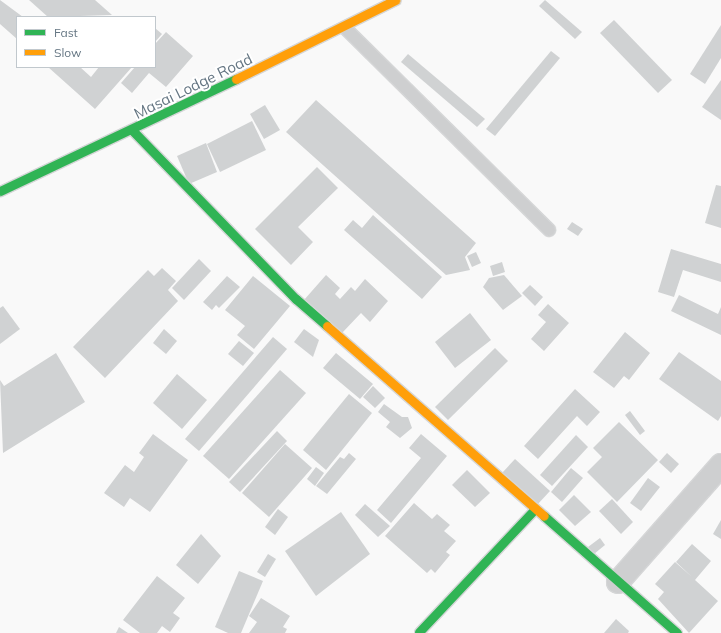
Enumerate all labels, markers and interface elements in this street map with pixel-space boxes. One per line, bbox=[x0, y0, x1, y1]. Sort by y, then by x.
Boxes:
legend bbox=[16, 16, 156, 68]
text: Fast bbox=[54, 25, 78, 40]
text: Slow bbox=[54, 45, 82, 60]
street label: Masai Lodge Road bbox=[131, 50, 255, 122]

